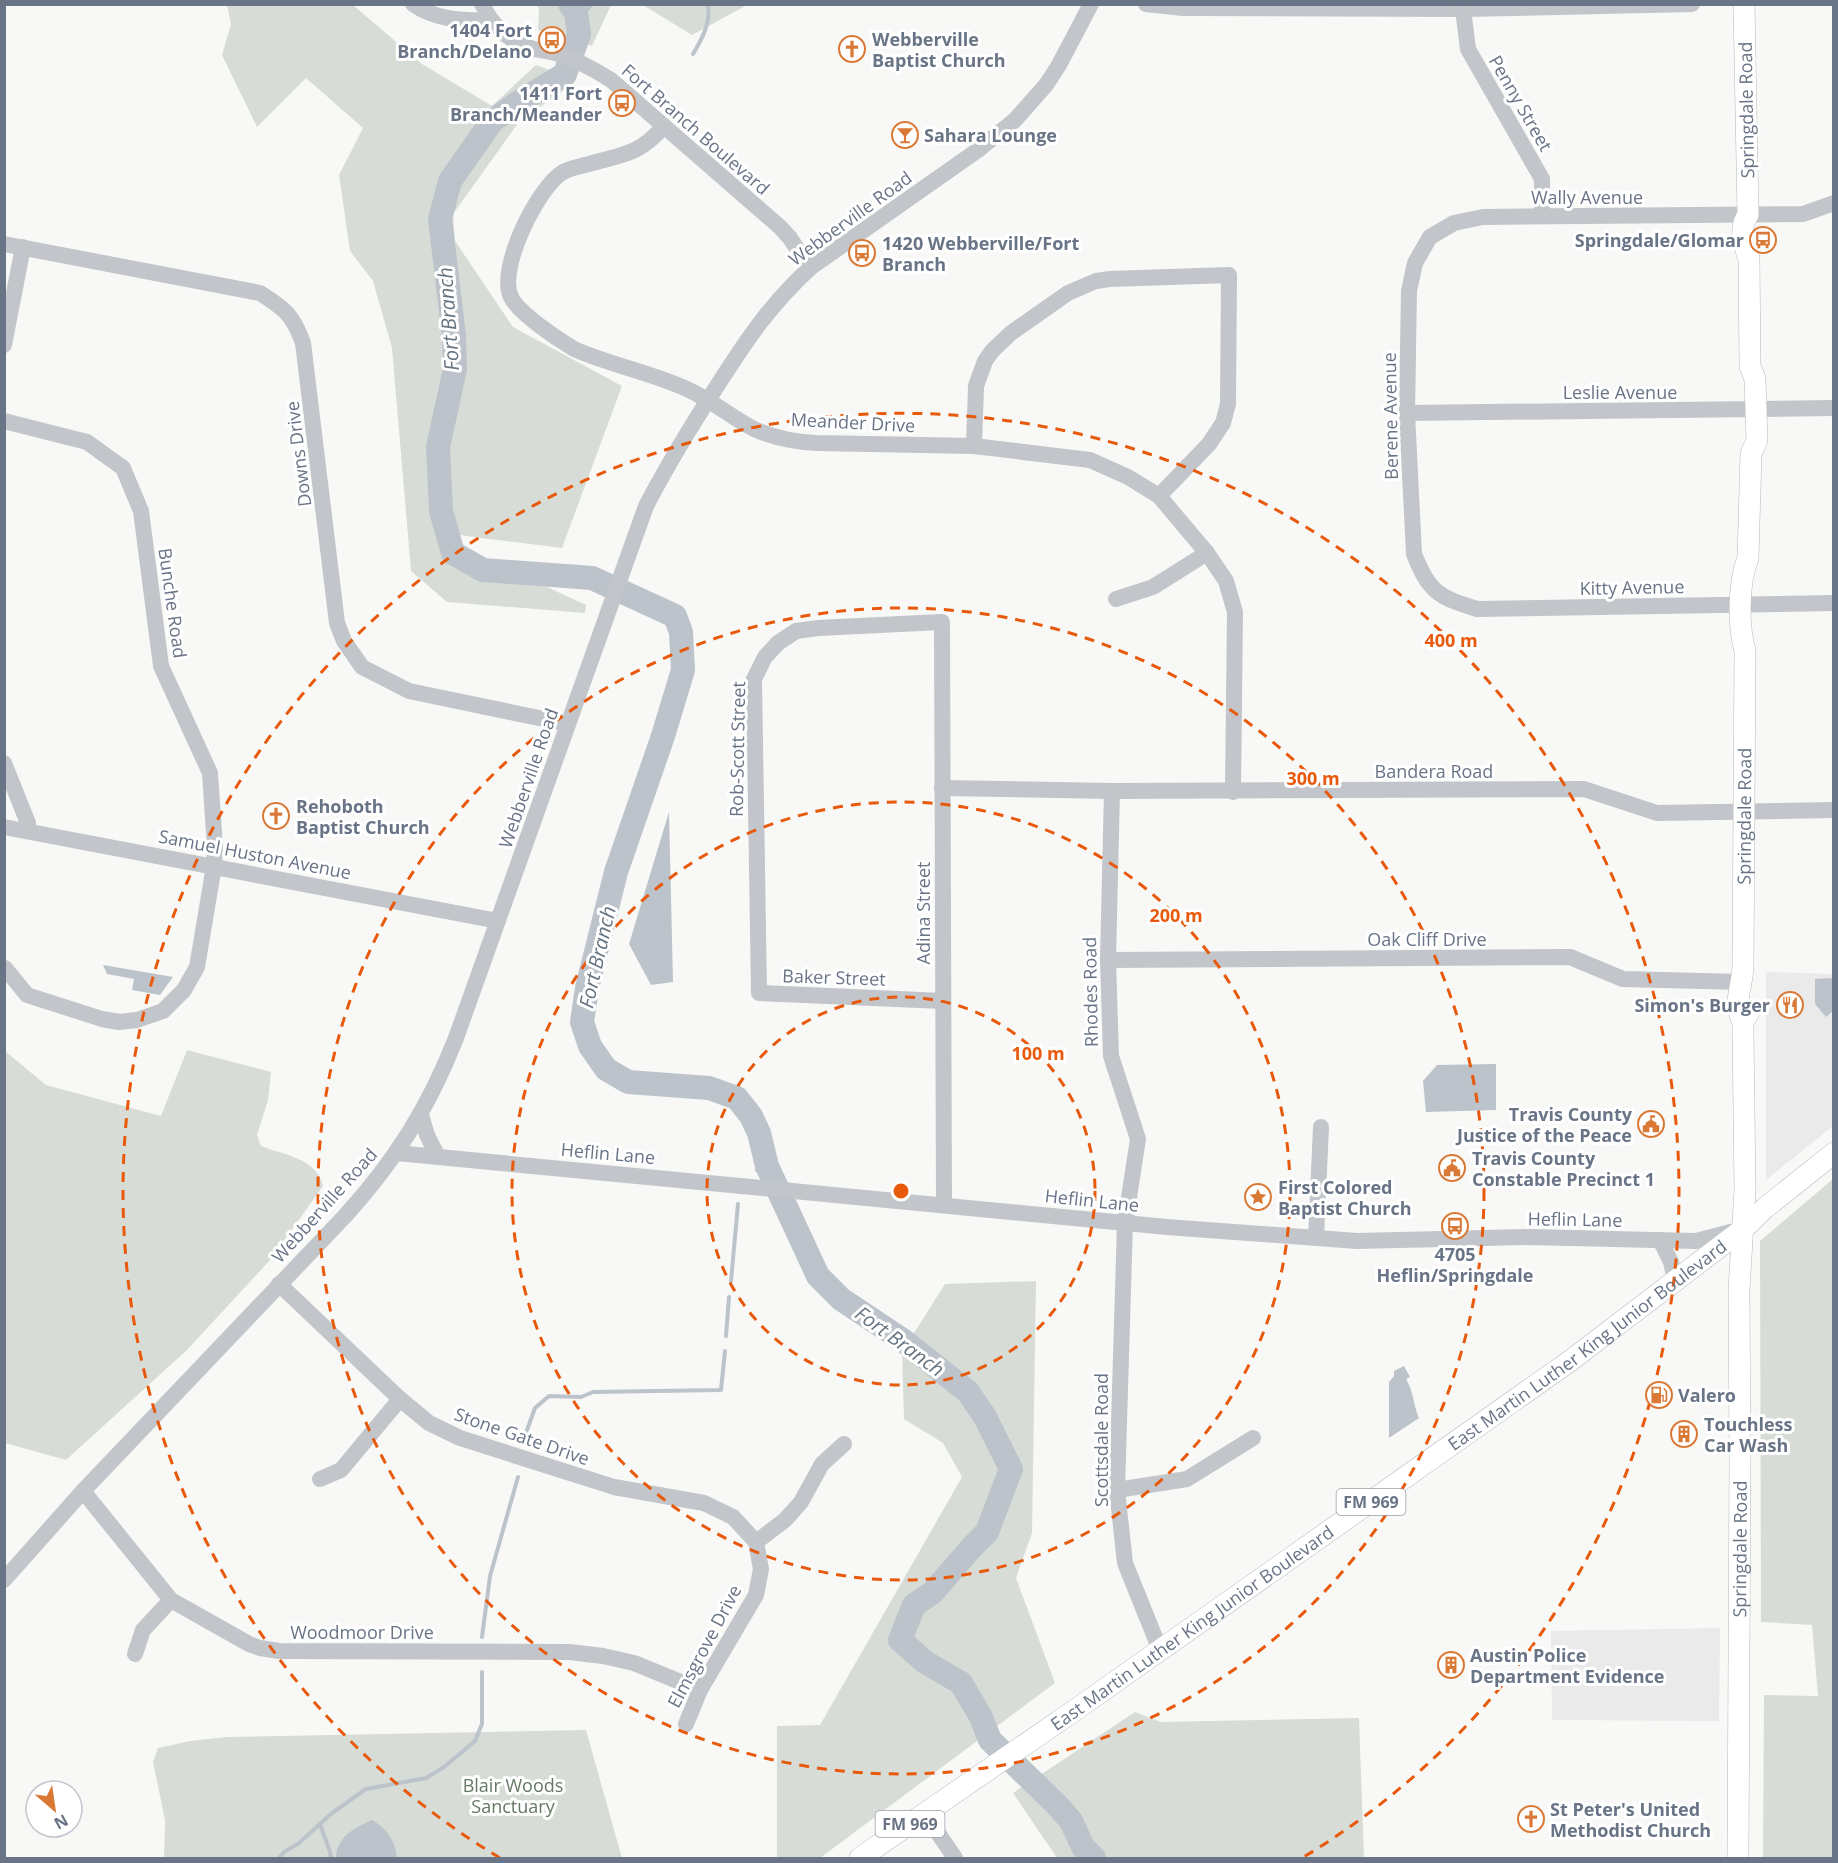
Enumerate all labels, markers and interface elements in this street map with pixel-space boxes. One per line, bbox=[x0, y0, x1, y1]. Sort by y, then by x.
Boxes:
place label: 1404 Fort Branch/Delano bbox=[397, 18, 532, 63]
bus stop icon: 1404 Fort Branch/Delano bbox=[537, 25, 567, 55]
place label: Webberville Baptist Church bbox=[872, 27, 1006, 72]
church icon: Webberville Baptist Church bbox=[837, 34, 867, 64]
street label: Springdale Road bbox=[1733, 41, 1759, 179]
street label: Penny Street bbox=[1484, 51, 1558, 155]
street label: Fort Branch Boulevard bbox=[617, 58, 775, 200]
place label: 1411 Fort Branch/Meander bbox=[450, 81, 602, 126]
bus stop icon: 1411 Fort Branch/Meander bbox=[607, 88, 637, 118]
bar icon: Sahara Lounge bbox=[890, 120, 920, 150]
place label: Sahara Lounge bbox=[924, 123, 1057, 147]
street label: Webberville Road bbox=[784, 165, 916, 271]
street label: Wally Avenue bbox=[1531, 185, 1643, 209]
bus stop icon: Springdale/Glomar bbox=[1748, 225, 1778, 255]
place label: Springdale/Glomar bbox=[1575, 228, 1744, 252]
place label: 1420 Webberville/Fort Branch bbox=[882, 231, 1079, 276]
bus stop icon: 1420 Webberville/Fort Branch bbox=[847, 238, 877, 268]
water label: Fort Branch bbox=[431, 266, 465, 372]
street label: Berene Avenue bbox=[1377, 352, 1403, 480]
street label: Leslie Avenue bbox=[1563, 380, 1677, 404]
street label: Downs Drive bbox=[280, 400, 316, 508]
street label: Meander Drive bbox=[790, 407, 916, 437]
street label: Bunche Road bbox=[153, 546, 193, 660]
street label: Kitty Avenue bbox=[1579, 574, 1685, 600]
text: 400 m bbox=[1424, 628, 1478, 652]
street label: Rob-Scott Street bbox=[724, 681, 750, 817]
street label: Webberville Road bbox=[493, 705, 563, 851]
street label: Springdale Road bbox=[1732, 748, 1756, 885]
street label: Bandera Road bbox=[1375, 759, 1493, 783]
text: 300 m bbox=[1286, 766, 1340, 790]
place label: Rehoboth Baptist Church bbox=[296, 794, 430, 839]
church icon: Rehoboth Baptist Church bbox=[261, 801, 291, 831]
street label: Samuel Huston Avenue bbox=[157, 824, 353, 884]
street label: Adina Street bbox=[911, 862, 935, 964]
water label: Fort Branch bbox=[572, 903, 622, 1011]
text: 200 m bbox=[1149, 903, 1203, 927]
street label: Oak Cliff Drive bbox=[1367, 927, 1487, 951]
street label: Rhodes Road bbox=[1077, 937, 1103, 1047]
street label: Baker Street bbox=[782, 963, 886, 991]
restaurant icon: Simon's Burger bbox=[1775, 990, 1805, 1020]
place label: Simon's Burger bbox=[1634, 993, 1770, 1017]
text: 100 m bbox=[1011, 1041, 1065, 1065]
place label: Travis County Justice of the Peace bbox=[1455, 1102, 1633, 1147]
public building icon: Travis County Justice of the Peace bbox=[1636, 1109, 1666, 1139]
street label: Heflin Lane bbox=[560, 1137, 656, 1169]
street label: Webberville Road bbox=[266, 1143, 382, 1267]
place label: Travis County Constable Precinct 1 bbox=[1472, 1146, 1655, 1191]
public building icon: Travis County Constable Precinct 1 bbox=[1437, 1153, 1467, 1183]
place label: First Colored Baptist Church bbox=[1278, 1175, 1412, 1220]
centre of rings bbox=[891, 1181, 911, 1201]
place icon: First Colored Baptist Church bbox=[1243, 1182, 1273, 1212]
street label: Heflin Lane bbox=[1044, 1183, 1140, 1217]
street label: Heflin Lane bbox=[1527, 1206, 1623, 1232]
bus stop icon: 4705 Heflin/Springdale bbox=[1440, 1211, 1470, 1241]
street label: East Martin Luther King Junior Boulevard bbox=[1443, 1234, 1731, 1456]
place label: 4705 Heflin/Springdale bbox=[1377, 1242, 1533, 1287]
water label: Fort Branch bbox=[850, 1300, 950, 1382]
street label: Scottsdale Road bbox=[1089, 1373, 1113, 1507]
fuel station icon: Valero bbox=[1644, 1380, 1674, 1410]
place label: Valero bbox=[1678, 1383, 1736, 1407]
street label: Stone Gate Drive bbox=[451, 1402, 593, 1470]
place label: Touchless Car Wash bbox=[1704, 1412, 1793, 1457]
building icon: Touchless Car Wash bbox=[1669, 1419, 1699, 1449]
street label: Springdale Road bbox=[1727, 1480, 1752, 1618]
road number: FM 969 bbox=[1336, 1489, 1406, 1515]
street label: East Martin Luther King Junior Boulevard bbox=[1046, 1520, 1338, 1736]
street label: Elmsgrove Drive bbox=[662, 1581, 746, 1711]
street label: Woodmoor Drive bbox=[290, 1620, 434, 1644]
place label: Austin Police Department Evidence bbox=[1470, 1643, 1664, 1688]
building icon: Austin Police Department Evidence bbox=[1436, 1650, 1466, 1680]
park label: Blair Woods Sanctuary bbox=[463, 1773, 563, 1818]
north arrow bbox=[24, 1779, 84, 1839]
place label: St Peter's United Methodist Church bbox=[1550, 1797, 1711, 1842]
church icon: St Peter's United Methodist Church bbox=[1516, 1804, 1546, 1834]
text: N bbox=[50, 1809, 72, 1835]
road number: FM 969 bbox=[876, 1811, 944, 1837]

